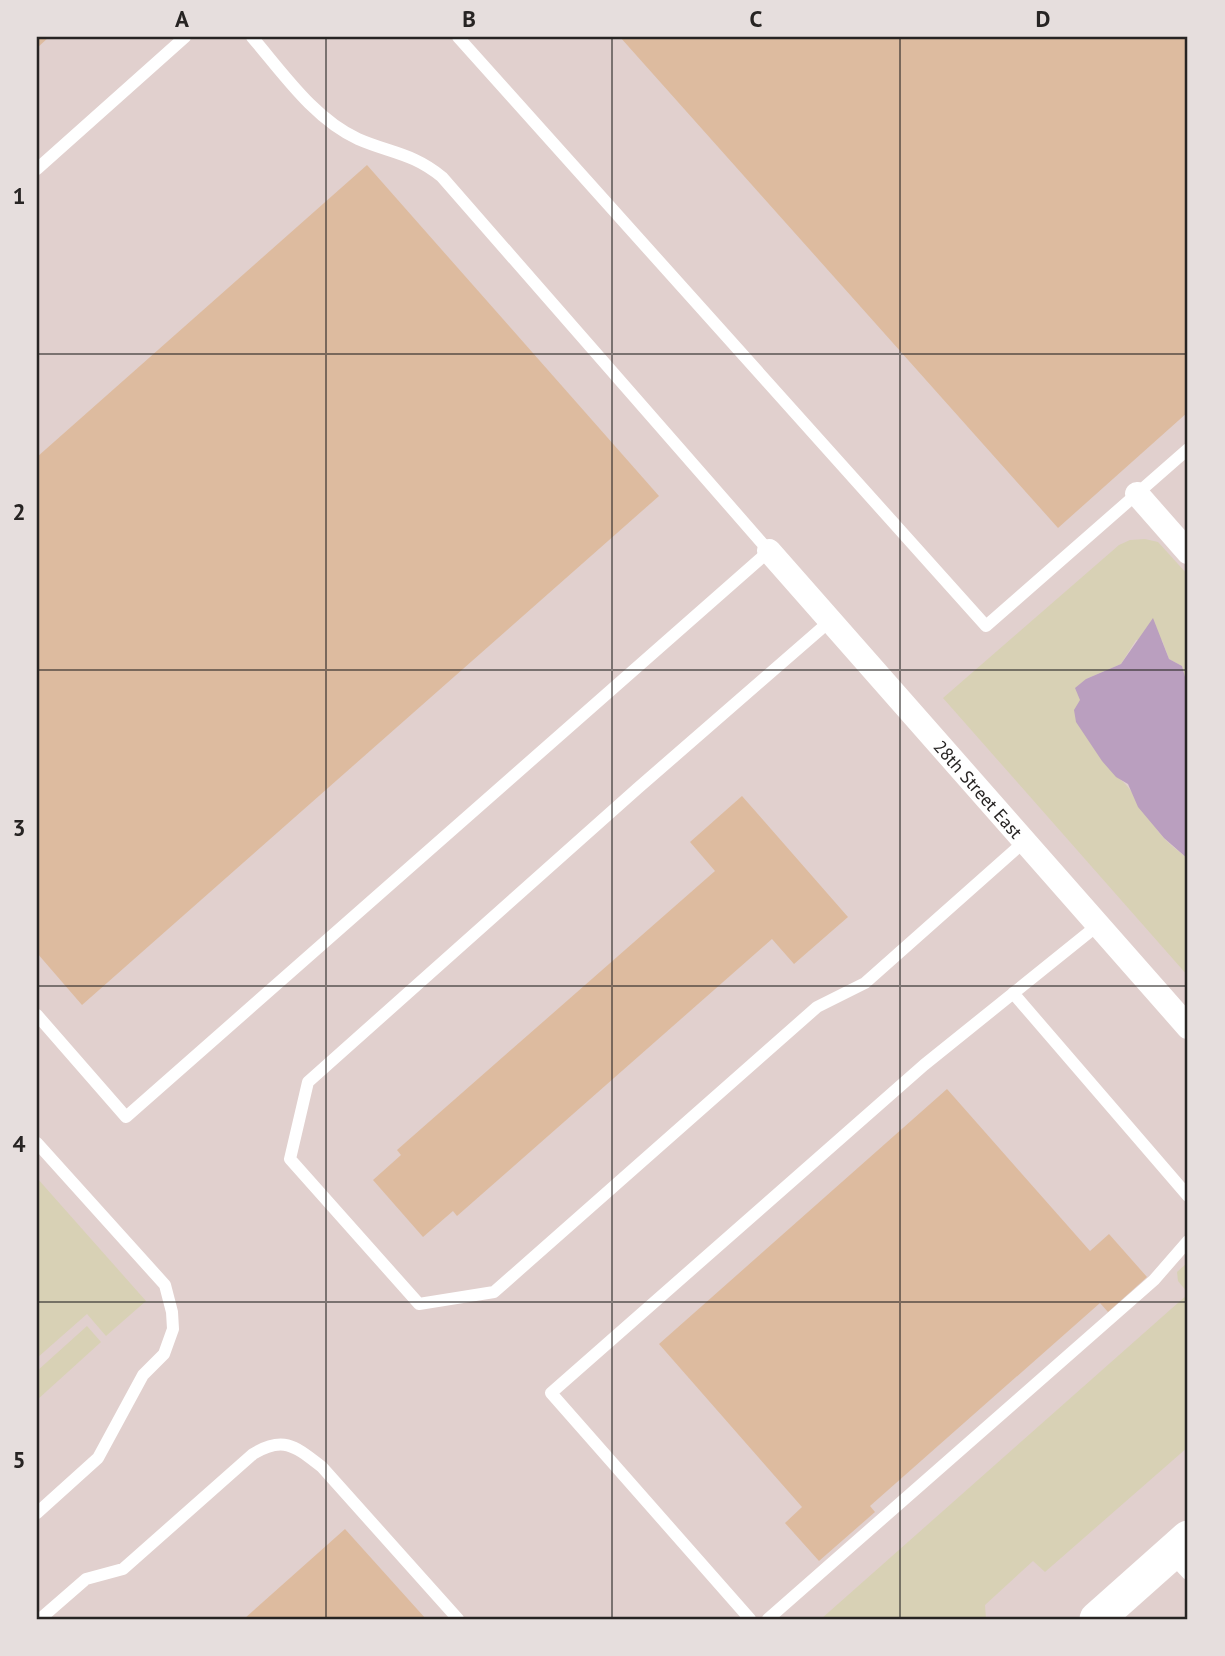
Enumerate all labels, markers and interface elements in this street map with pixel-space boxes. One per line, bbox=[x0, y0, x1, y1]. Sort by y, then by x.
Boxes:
text: A bbox=[175, 4, 189, 33]
text: B bbox=[462, 4, 476, 33]
text: C bbox=[750, 4, 763, 33]
text: D bbox=[1036, 4, 1050, 33]
text: 1 bbox=[12, 181, 26, 210]
text: 2 bbox=[12, 497, 26, 526]
street label: 28th Street East bbox=[929, 735, 1028, 843]
text: 3 bbox=[12, 813, 26, 842]
text: 4 bbox=[12, 1129, 26, 1158]
text: 5 bbox=[12, 1445, 26, 1474]

